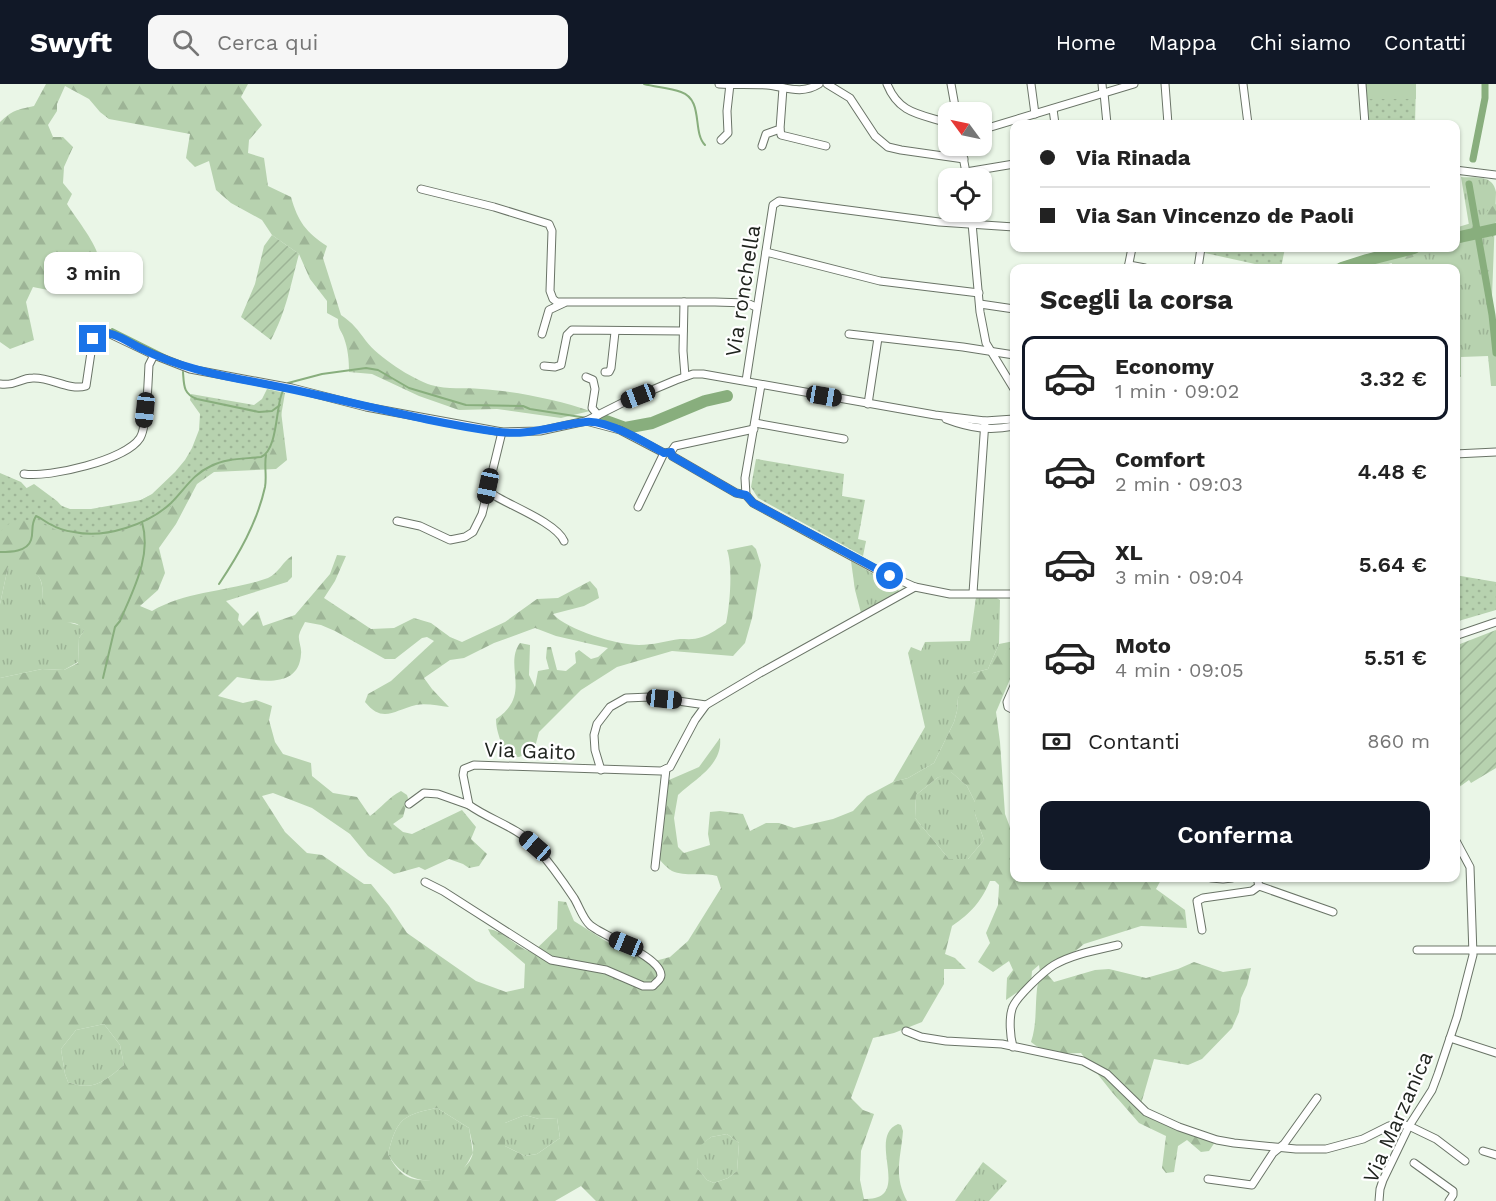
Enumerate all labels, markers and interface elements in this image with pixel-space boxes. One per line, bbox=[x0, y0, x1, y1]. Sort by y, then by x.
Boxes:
search box bbox=[148, 15, 568, 69]
text: Swyft bbox=[30, 26, 112, 59]
icon: search bbox=[169, 26, 202, 59]
text: Cerca qui bbox=[217, 30, 318, 55]
text: Home bbox=[1056, 30, 1116, 55]
text: Mappa bbox=[1149, 30, 1217, 55]
text: Chi siamo bbox=[1250, 30, 1351, 55]
text: Contatti bbox=[1384, 30, 1466, 55]
north arrow bbox=[938, 102, 992, 156]
map controls bbox=[938, 102, 992, 222]
text: Via Rinada bbox=[1076, 145, 1191, 170]
button: locate bbox=[938, 168, 992, 222]
text: Via San Vincenzo de Paoli bbox=[1076, 203, 1354, 228]
street label: Via ronchella bbox=[720, 223, 765, 359]
callout: 3 min bbox=[44, 252, 142, 294]
text: 3 min bbox=[66, 261, 121, 285]
text: Scegli la corsa bbox=[1040, 284, 1233, 316]
route end bbox=[79, 325, 106, 352]
icon: car bbox=[1043, 351, 1097, 405]
text: Economy bbox=[1115, 354, 1214, 379]
text: 3.32 € bbox=[1360, 366, 1427, 391]
text: 1 min · 09:02 bbox=[1115, 379, 1239, 403]
car bbox=[618, 381, 658, 411]
car bbox=[805, 384, 843, 408]
car bbox=[134, 391, 156, 429]
icon: car bbox=[1043, 444, 1097, 498]
text: Comfort bbox=[1115, 447, 1205, 472]
text: 4.48 € bbox=[1357, 459, 1427, 484]
car bbox=[475, 467, 501, 505]
text: 2 min · 09:03 bbox=[1115, 472, 1243, 496]
icon: car bbox=[1043, 537, 1097, 591]
text: XL bbox=[1115, 540, 1143, 565]
text: 5.64 € bbox=[1359, 552, 1427, 577]
route start bbox=[876, 562, 903, 589]
text: 3 min · 09:04 bbox=[1115, 565, 1244, 589]
icon: car bbox=[1043, 630, 1097, 684]
text: Moto bbox=[1115, 633, 1171, 658]
text: 5.51 € bbox=[1364, 645, 1427, 670]
text: 4 min · 09:05 bbox=[1115, 658, 1244, 682]
car bbox=[645, 688, 683, 710]
icon: cash bbox=[1040, 725, 1073, 758]
text: Contanti bbox=[1088, 729, 1180, 754]
text: 860 m bbox=[1367, 729, 1430, 753]
street label: Via Gaito bbox=[484, 736, 576, 765]
button: Conferma bbox=[1040, 801, 1430, 870]
car bbox=[516, 827, 554, 865]
car bbox=[606, 929, 646, 959]
street label: Via Marzanica bbox=[1357, 1047, 1438, 1186]

